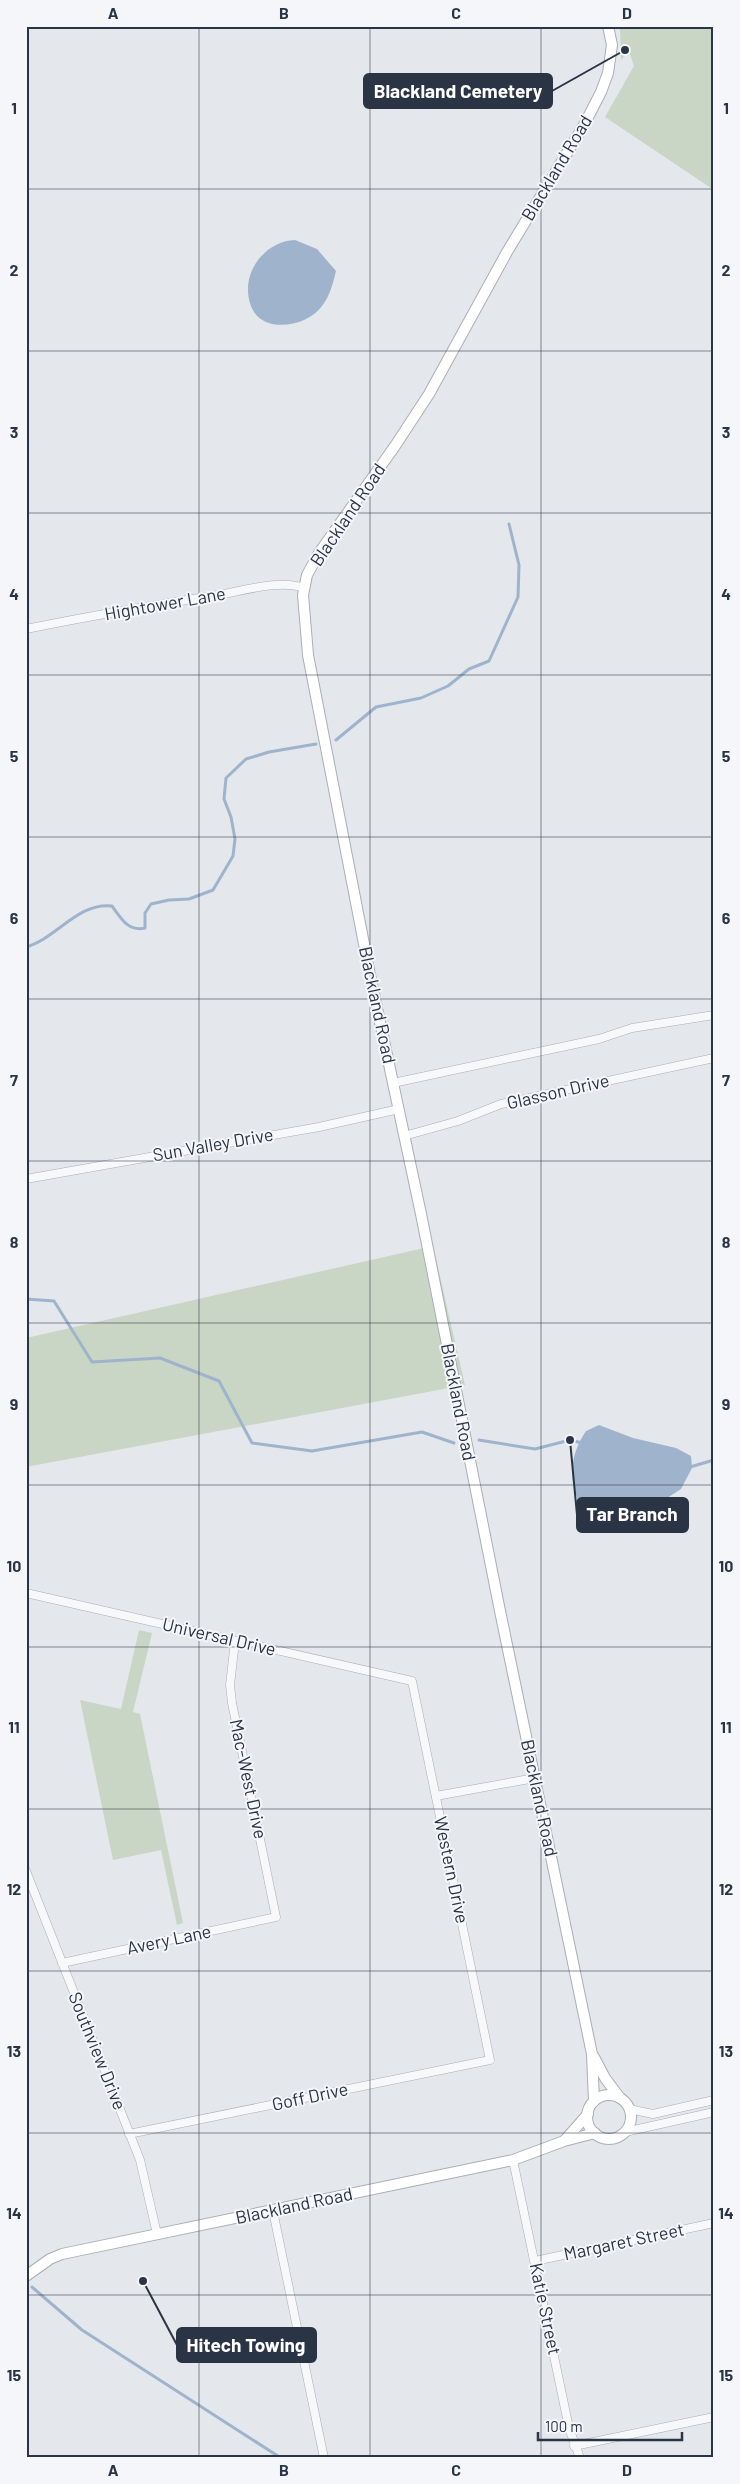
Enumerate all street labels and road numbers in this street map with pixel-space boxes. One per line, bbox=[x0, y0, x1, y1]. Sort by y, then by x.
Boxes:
street label: Blackland Road bbox=[516, 111, 596, 224]
street label: Blackland Road bbox=[305, 459, 390, 570]
street label: Hightower Lane bbox=[103, 582, 227, 624]
street label: Blackland Road bbox=[355, 944, 401, 1065]
street label: Glasson Drive bbox=[504, 1069, 611, 1114]
street label: Sun Valley Drive bbox=[151, 1123, 275, 1165]
street label: Blackland Road bbox=[437, 1341, 481, 1462]
street label: Universal Drive bbox=[160, 1612, 278, 1660]
street label: Mac-West Drive bbox=[226, 1717, 272, 1841]
street label: Blackland Road bbox=[517, 1737, 563, 1858]
street label: Western Drive bbox=[430, 1814, 474, 1925]
street label: Avery Lane bbox=[125, 1919, 213, 1959]
street label: Southview Drive bbox=[64, 1988, 132, 2113]
street label: Goff Drive bbox=[270, 2077, 350, 2115]
street label: Blackland Road bbox=[233, 2182, 354, 2228]
street label: Margaret Street bbox=[562, 2218, 686, 2265]
street label: Katie Street bbox=[525, 2261, 566, 2357]

